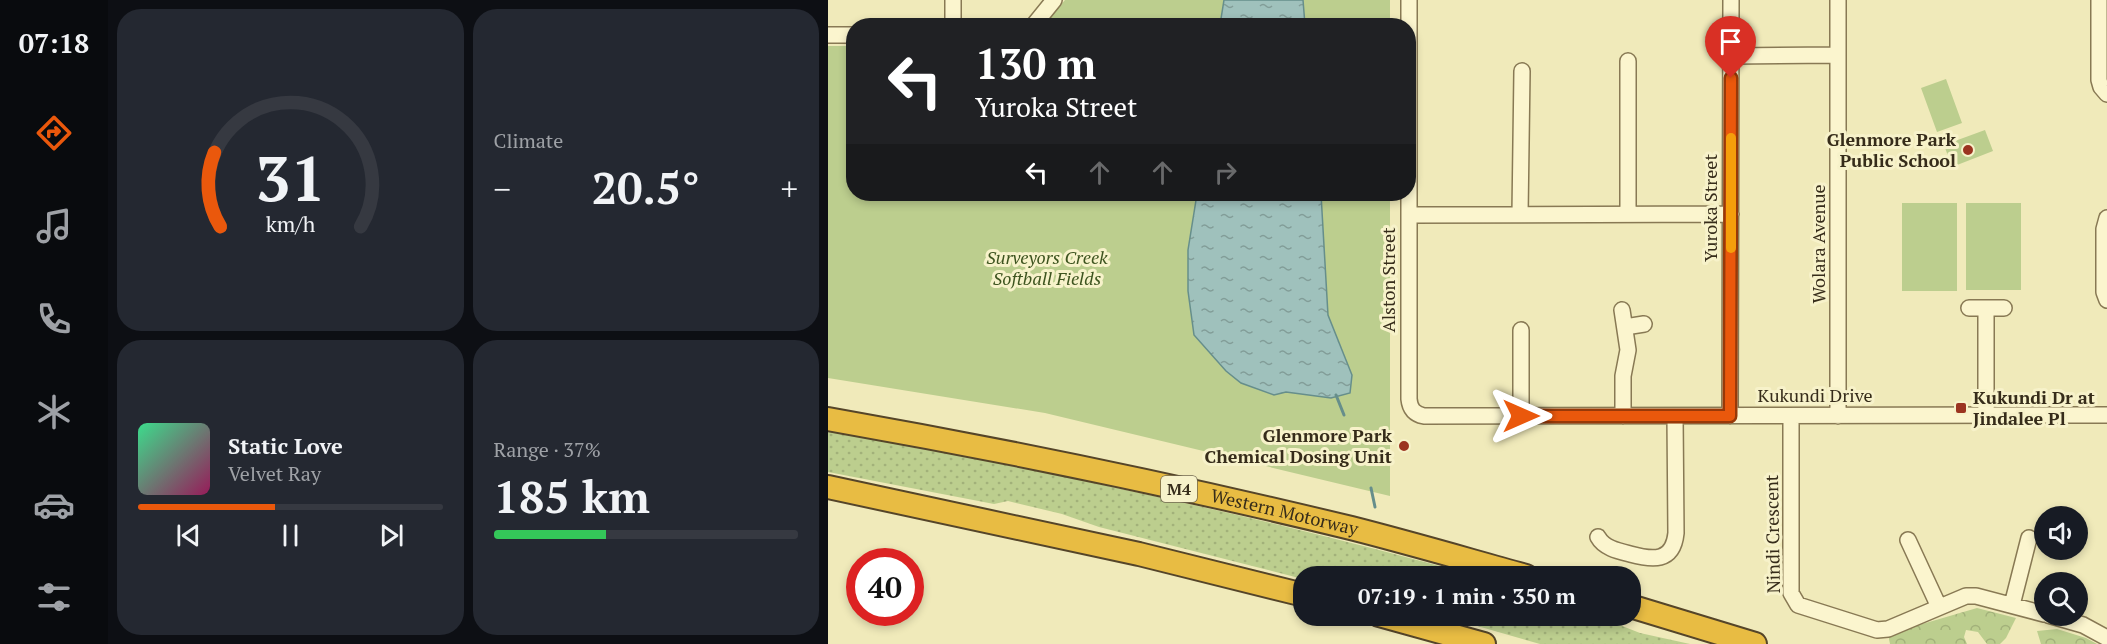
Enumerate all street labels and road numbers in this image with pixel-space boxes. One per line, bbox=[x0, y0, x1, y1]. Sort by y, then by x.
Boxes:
street label: Yuroka Street bbox=[1698, 154, 1722, 262]
street label: Wolara Avenue bbox=[1806, 184, 1830, 304]
street label: Alston Street bbox=[1376, 227, 1400, 333]
street label: Kukundi Drive bbox=[1758, 383, 1872, 407]
street label: Nindi Crescent bbox=[1759, 474, 1785, 594]
road number: M4 bbox=[1161, 476, 1197, 502]
street label: Western Motorway bbox=[1209, 483, 1362, 541]

